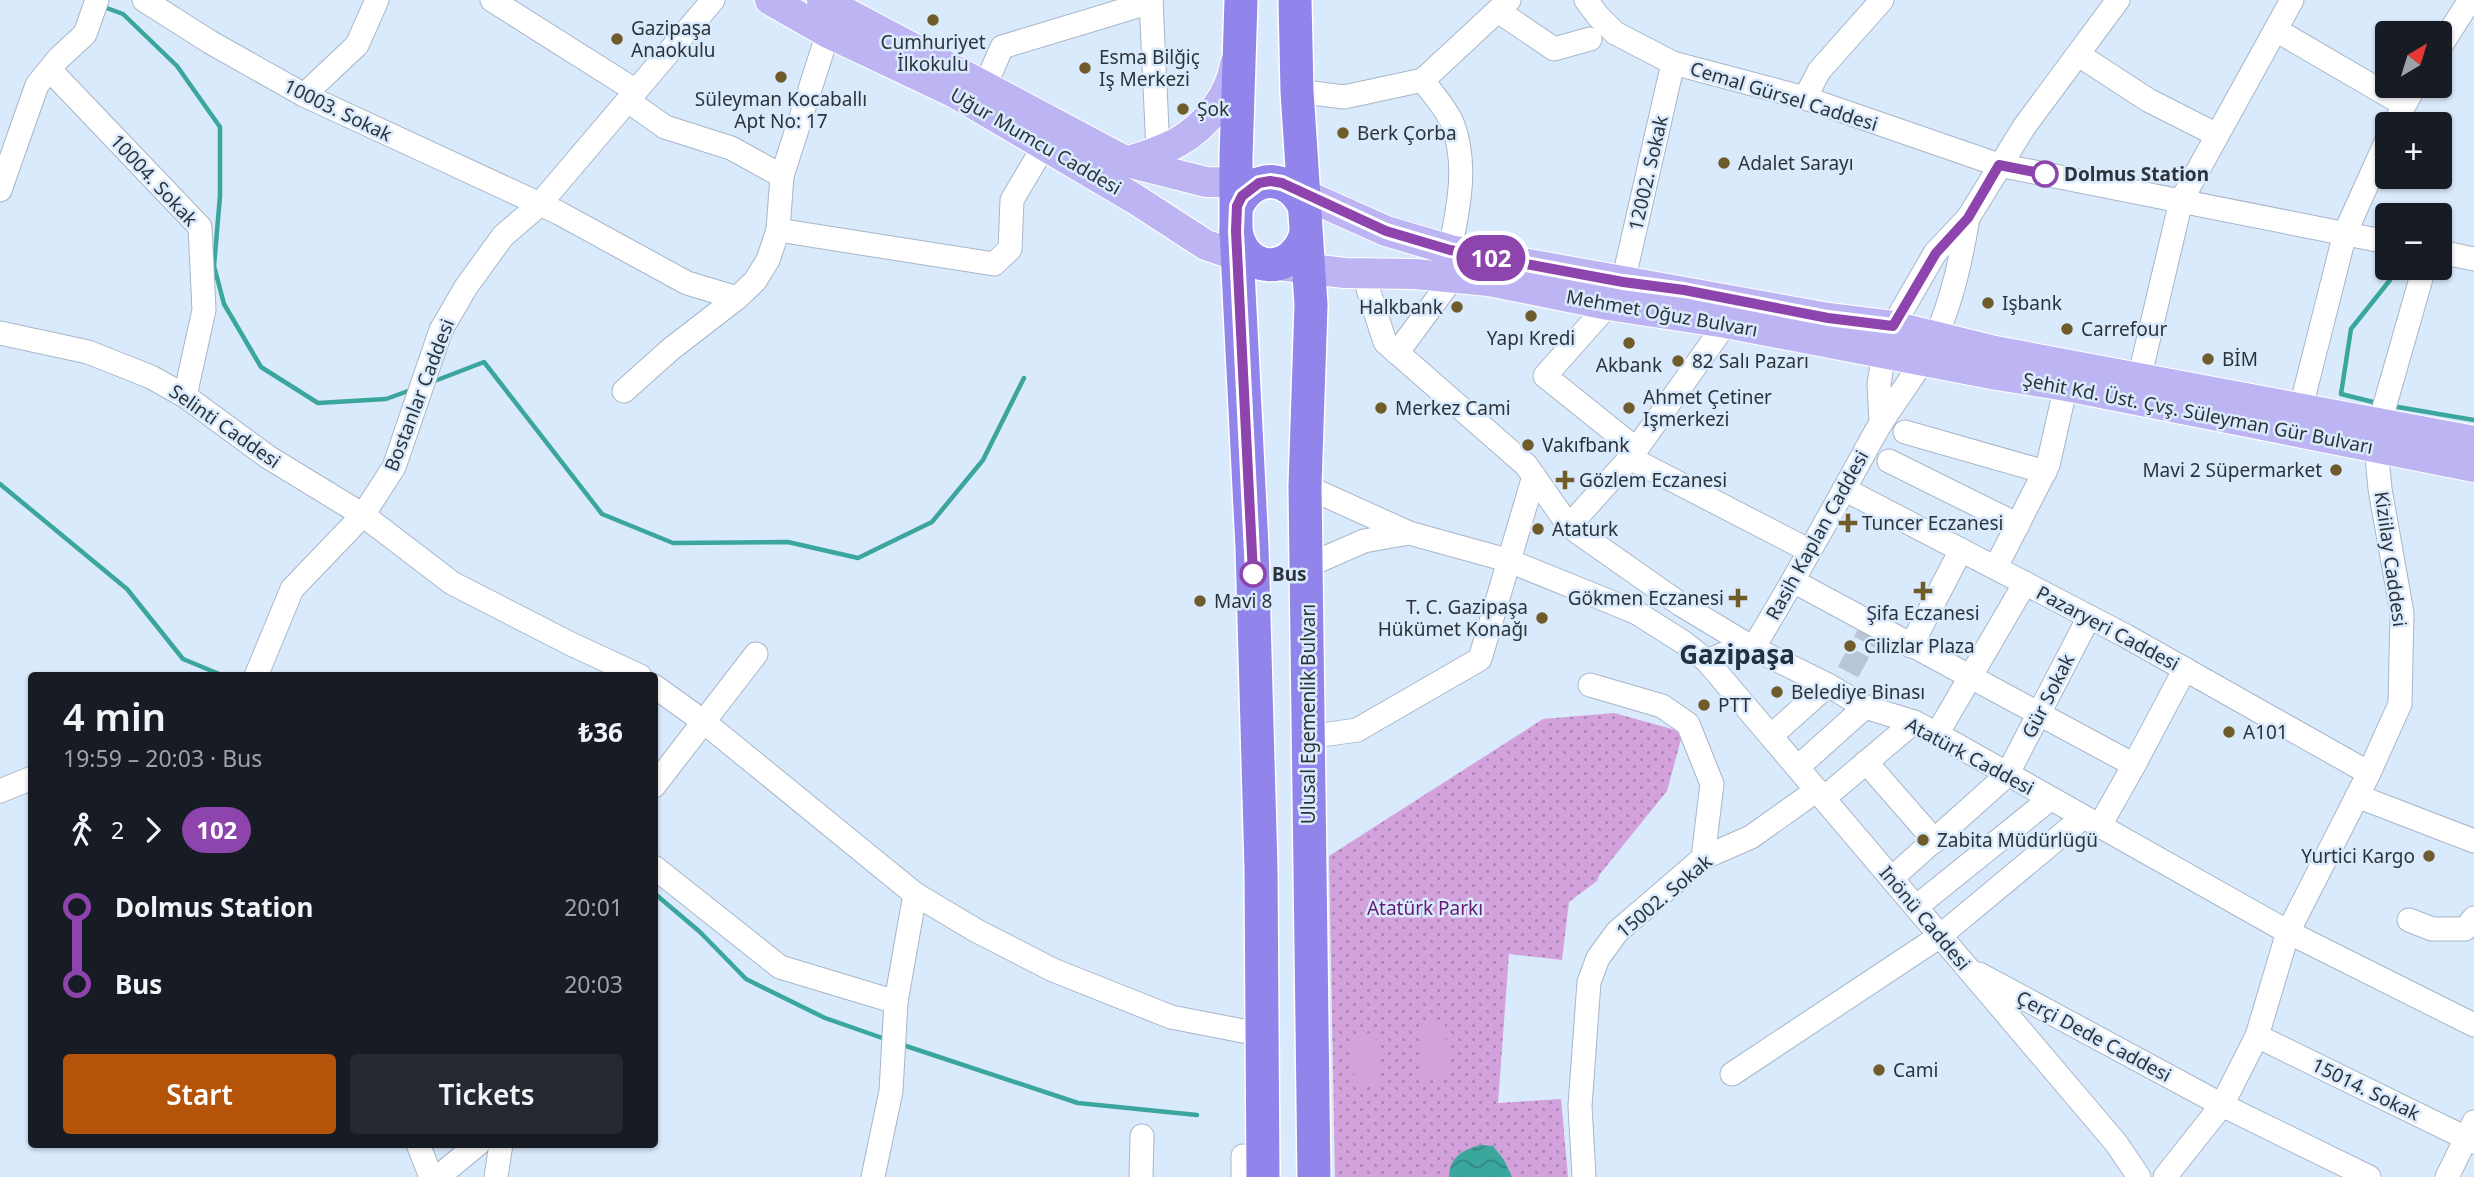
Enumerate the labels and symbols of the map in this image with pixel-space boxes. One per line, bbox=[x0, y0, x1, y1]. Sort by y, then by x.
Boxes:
marker: Cumhuriyet İlkokulu bbox=[925, 12, 941, 28]
place label: Gazipaşa Anaokulu bbox=[631, 15, 716, 63]
north arrow bbox=[2375, 21, 2452, 98]
place label: Cumhuriyet İlkokulu bbox=[880, 29, 986, 77]
marker: Gazipaşa Anaokulu bbox=[609, 31, 625, 47]
place label: Esma Bilğiç Iş Merkezi bbox=[1099, 44, 1200, 92]
street label: Cemal Gürsel Caddesi bbox=[1687, 55, 1881, 137]
marker: Esma Bilğiç Iş Merkezi bbox=[1077, 60, 1093, 76]
marker: Süleyman Kocaballı Apt No: 17 bbox=[773, 69, 789, 85]
street label: 10003. Sokak bbox=[280, 73, 396, 147]
street label: Uğur Mumcu Caddesi bbox=[946, 81, 1126, 201]
place label: Süleyman Kocaballı Apt No: 17 bbox=[695, 86, 867, 134]
place label: Şok bbox=[1197, 96, 1229, 122]
marker: Şok bbox=[1175, 101, 1191, 117]
street label: 12002. Sokak bbox=[1622, 113, 1674, 233]
place label: Berk Çorba bbox=[1357, 120, 1457, 146]
marker: Berk Çorba bbox=[1335, 125, 1351, 141]
street label: 10004. Sokak bbox=[105, 128, 203, 232]
place label: Adalet Sarayı bbox=[1738, 150, 1854, 176]
marker: Adalet Sarayı bbox=[1716, 155, 1732, 171]
marker: Dolmus Station bbox=[2032, 161, 2058, 187]
place label: Dolmus Station bbox=[2064, 161, 2209, 187]
line badge: 102 bbox=[1451, 235, 1531, 281]
street label: Mehmet Oğuz Bulvarı bbox=[1564, 283, 1760, 343]
place label: Işbank bbox=[2002, 290, 2062, 316]
place label: Halkbank bbox=[1359, 294, 1443, 320]
marker: Işbank bbox=[1980, 295, 1996, 311]
marker: Halkbank bbox=[1449, 299, 1465, 315]
marker: Yapı Kredi bbox=[1523, 308, 1539, 324]
street label: Bostanlar Caddesi bbox=[378, 315, 460, 475]
place label: Carrefour bbox=[2081, 316, 2167, 342]
marker: Carrefour bbox=[2059, 321, 2075, 337]
place label: Yapı Kredi bbox=[1487, 325, 1575, 351]
marker: Akbank bbox=[1621, 335, 1637, 351]
place label: BİM bbox=[2222, 346, 2258, 372]
place label: 82 Salı Pazarı bbox=[1692, 348, 1809, 374]
marker: BİM bbox=[2200, 351, 2216, 367]
place label: Akbank bbox=[1596, 352, 1662, 378]
marker: 82 Salı Pazarı bbox=[1670, 353, 1686, 369]
street label: Şehit Kd. Üst. Çvş. Süleyman Gür Bulvarı bbox=[2021, 366, 2375, 460]
street label: Selinti Caddesi bbox=[164, 378, 286, 474]
place label: Ahmet Çetiner Işmerkezi bbox=[1643, 384, 1772, 432]
place label: Merkez Cami bbox=[1395, 395, 1511, 421]
marker: Merkez Cami bbox=[1373, 400, 1389, 416]
marker: Ahmet Çetiner Işmerkezi bbox=[1621, 400, 1637, 416]
place label: Vakıfbank bbox=[1542, 432, 1630, 458]
marker: Vakıfbank bbox=[1520, 437, 1536, 453]
street label: Rasih Kaplan Caddesi bbox=[1760, 445, 1874, 625]
place label: Mavi 2 Süpermarket bbox=[2142, 457, 2322, 483]
marker: Mavi 2 Süpermarket bbox=[2328, 462, 2344, 478]
place label: Gözlem Eczanesi bbox=[1579, 467, 1727, 493]
marker: Gözlem Eczanesi bbox=[1557, 472, 1573, 488]
street label: Kiziilay Caddesi bbox=[2369, 490, 2413, 628]
place label: Tuncer Eczanesi bbox=[1862, 510, 2003, 536]
marker: Tuncer Eczanesi bbox=[1840, 515, 1856, 531]
place label: Ataturk bbox=[1552, 516, 1618, 542]
marker: Ataturk bbox=[1530, 521, 1546, 537]
marker: Bus bbox=[1240, 561, 1266, 587]
place label: Bus bbox=[1272, 561, 1307, 587]
street label: Pazaryeri Caddesi bbox=[2032, 579, 2184, 677]
marker: Şifa Eczanesi bbox=[1915, 583, 1931, 599]
place label: Gökmen Eczanesi bbox=[1568, 585, 1724, 611]
place label: Mavi 8 bbox=[1214, 588, 1272, 614]
marker: Gökmen Eczanesi bbox=[1730, 590, 1746, 606]
marker: Mavi 8 bbox=[1192, 593, 1208, 609]
place label: T. C. Gazipaşa Hükümet Konağı bbox=[1378, 594, 1528, 642]
place label: Şifa Eczanesi bbox=[1866, 600, 1980, 626]
street label: Ulusal Egemenlik Bulvarı bbox=[1295, 604, 1321, 824]
marker: T. C. Gazipaşa Hükümet Konağı bbox=[1534, 610, 1550, 626]
place label: Cilizlar Plaza bbox=[1864, 633, 1975, 659]
district label: Gazipaşa bbox=[1679, 636, 1795, 672]
marker: Cilizlar Plaza bbox=[1842, 638, 1858, 654]
street label: Gür Sokak bbox=[2016, 649, 2080, 743]
place label: Belediye Binası bbox=[1791, 679, 1925, 705]
marker: Belediye Binası bbox=[1769, 684, 1785, 700]
place label: PTT bbox=[1718, 692, 1751, 718]
marker: PTT bbox=[1696, 697, 1712, 713]
street label: Atatürk Caddesi bbox=[1901, 711, 2039, 801]
place label: A101 bbox=[2243, 719, 2288, 745]
marker: A101 bbox=[2221, 724, 2237, 740]
place label: Zabita Müdürlügü bbox=[1937, 827, 2098, 853]
marker: Zabita Müdürlügü bbox=[1915, 832, 1931, 848]
place label: Yurtici Kargo bbox=[2301, 843, 2415, 869]
street label: 15002. Sokak bbox=[1611, 848, 1717, 944]
marker: Yurtici Kargo bbox=[2421, 848, 2437, 864]
street label: Inönü Caddesi bbox=[1874, 860, 1976, 976]
park label: Atatürk Parkı bbox=[1367, 895, 1483, 921]
street label: Çerçi Dede Caddesi bbox=[2012, 984, 2176, 1088]
street label: 15014. Sokak bbox=[2308, 1052, 2424, 1126]
place label: Cami bbox=[1893, 1057, 1938, 1083]
marker: Cami bbox=[1871, 1062, 1887, 1078]

